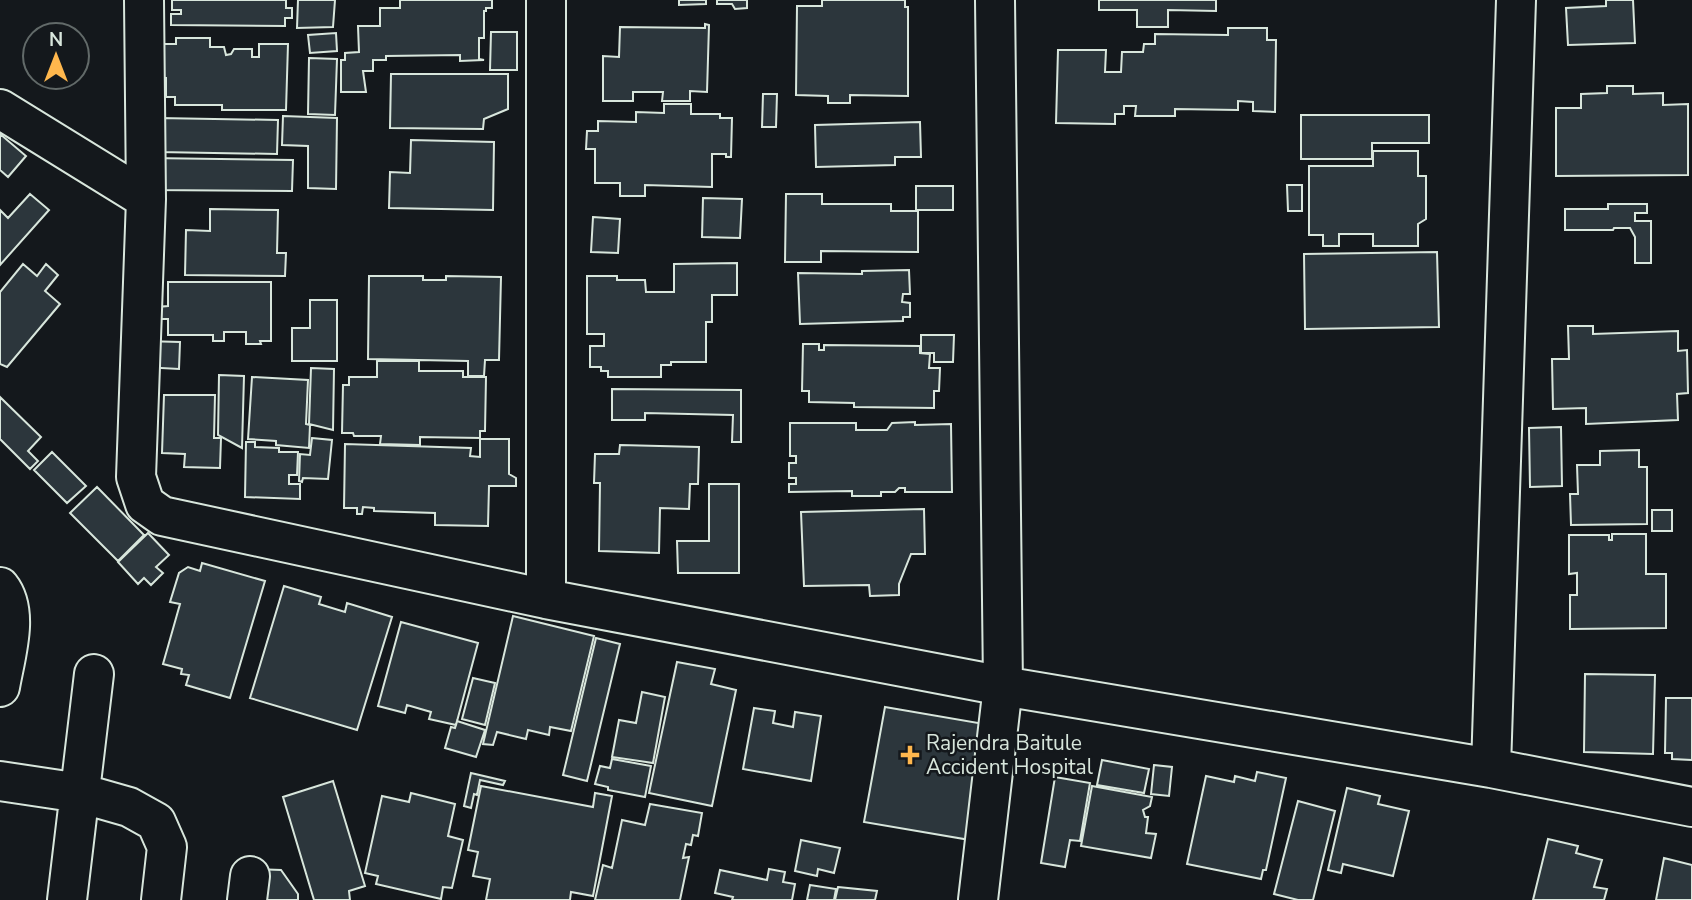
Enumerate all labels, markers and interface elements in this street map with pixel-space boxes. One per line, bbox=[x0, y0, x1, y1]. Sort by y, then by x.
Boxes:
north arrow bbox=[21, 21, 91, 91]
text: N bbox=[49, 27, 63, 53]
place label: Rajendra Baitule Accident Hospital bbox=[926, 729, 1094, 781]
marker: Rajendra Baitule Accident Hospital bbox=[900, 745, 920, 765]

